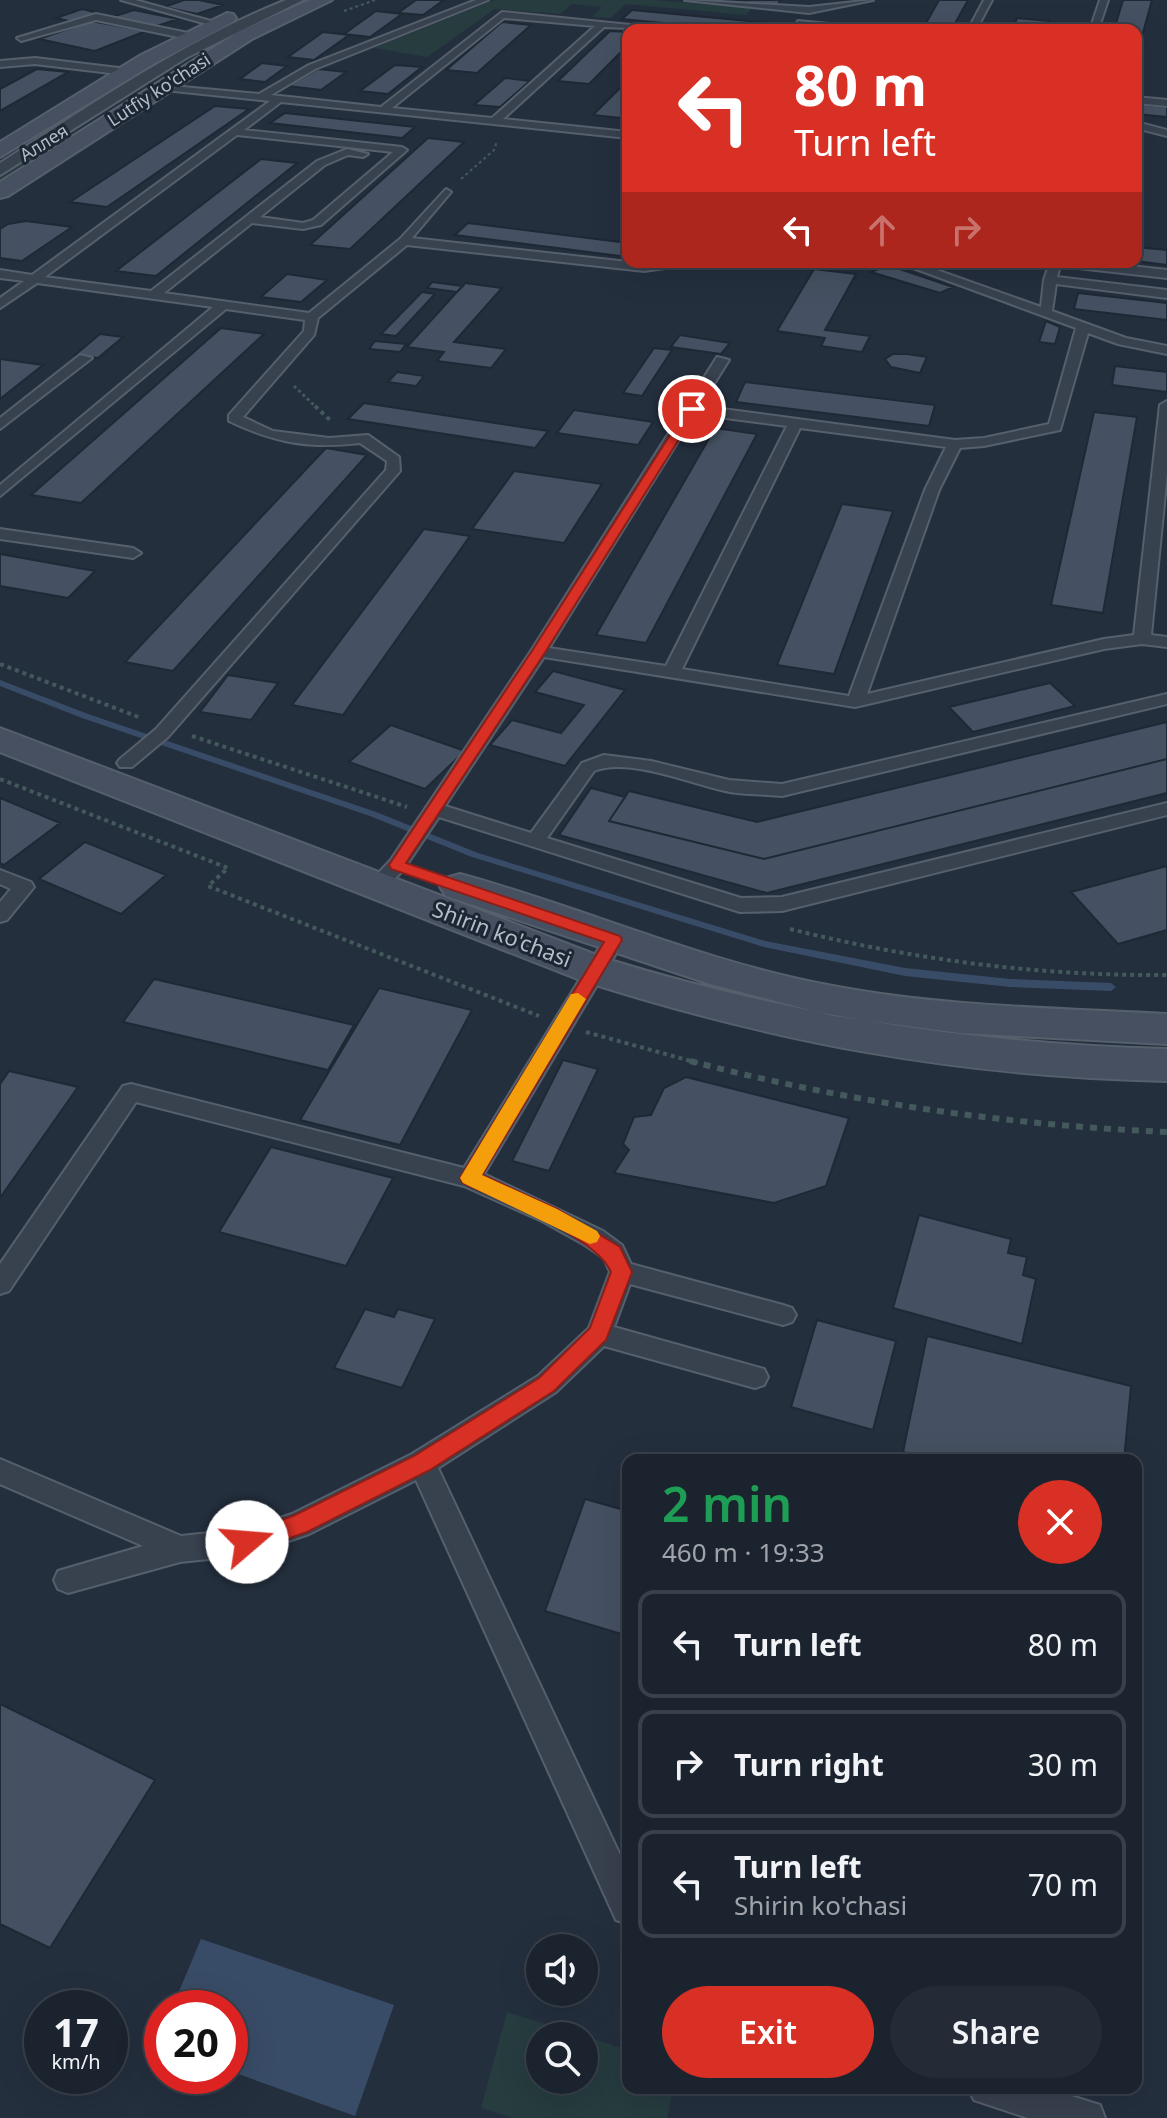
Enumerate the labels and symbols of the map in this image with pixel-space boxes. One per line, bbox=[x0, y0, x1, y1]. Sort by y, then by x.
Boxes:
street label: Lutfiy ko'chasi bbox=[102, 47, 215, 131]
street label: Аллея bbox=[15, 118, 72, 166]
pin bbox=[658, 375, 726, 443]
street label: Shirin ko'chasi bbox=[429, 893, 576, 973]
position arrow bbox=[205, 1500, 289, 1584]
speed limit sign: 20 bbox=[144, 1990, 248, 2094]

